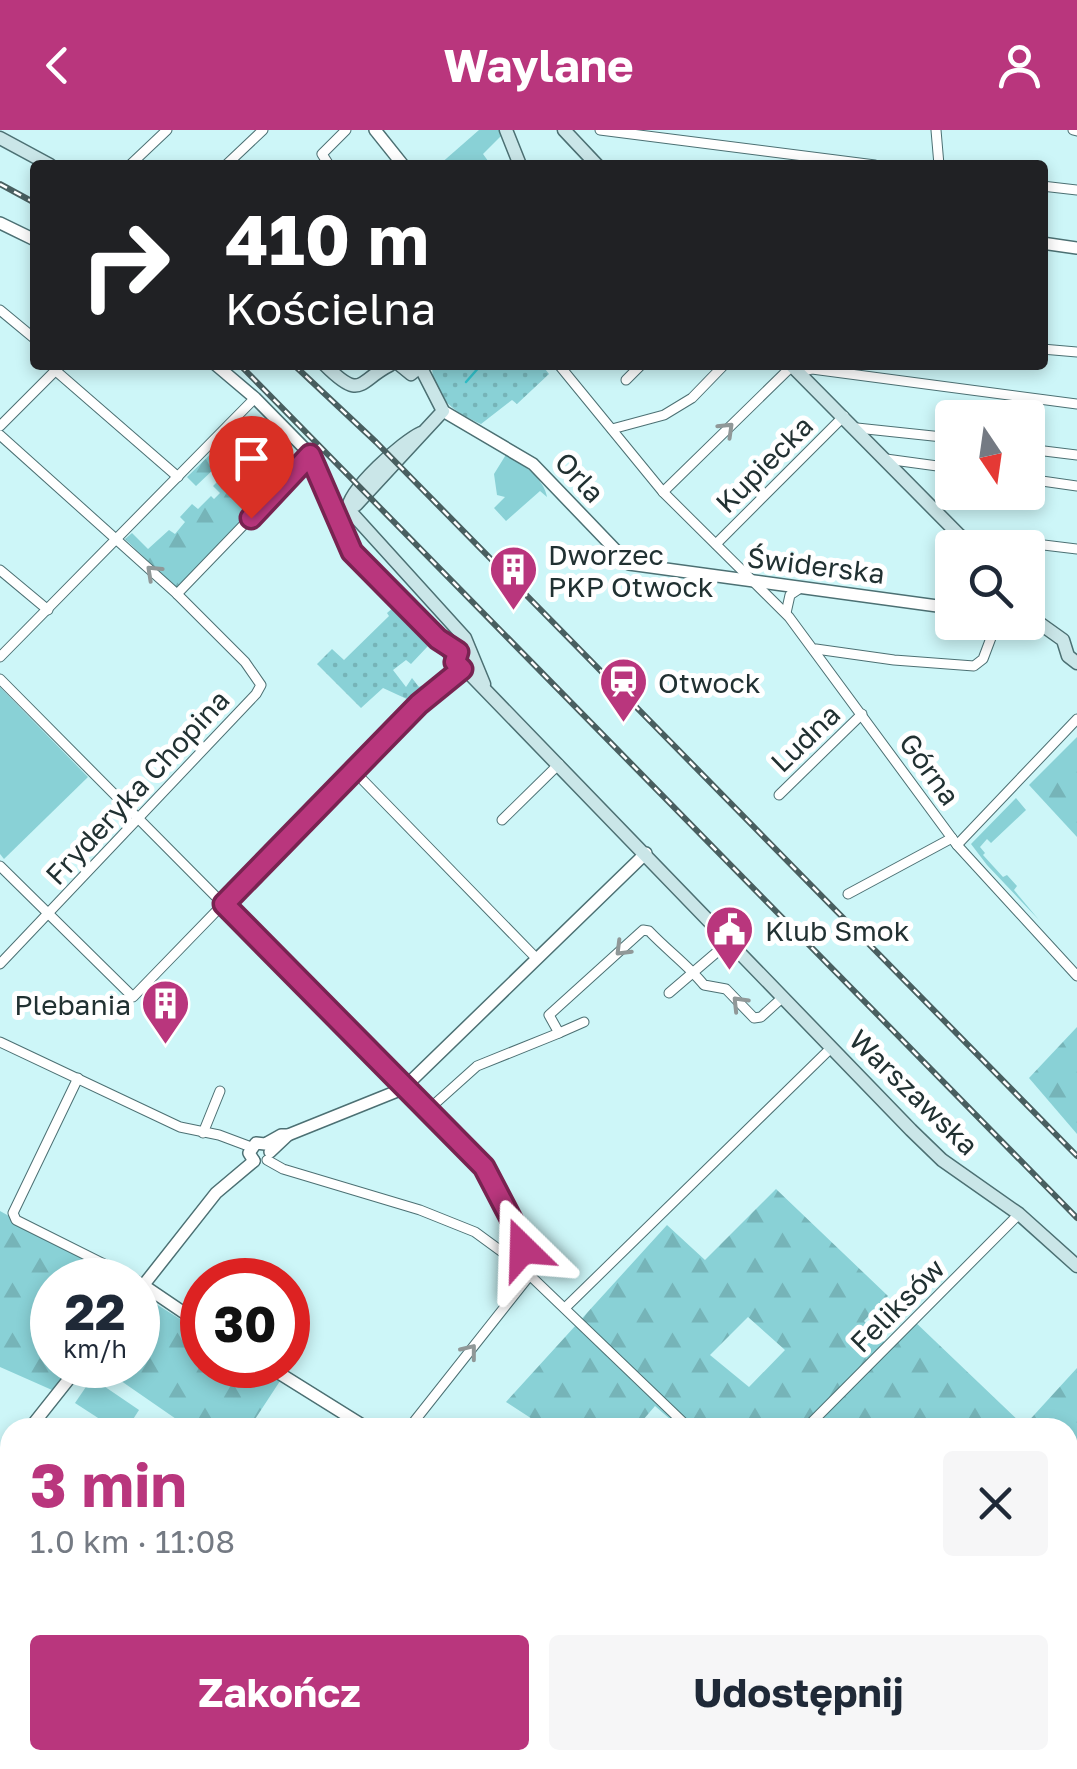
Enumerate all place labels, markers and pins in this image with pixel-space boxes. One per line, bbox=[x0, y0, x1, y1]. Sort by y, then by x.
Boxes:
pin bbox=[209, 416, 294, 519]
place label: Dworzec PKP Otwock bbox=[548, 538, 714, 603]
building icon: Dworzec PKP Otwock bbox=[487, 544, 539, 612]
station icon: Otwock bbox=[597, 656, 649, 724]
place label: Otwock bbox=[658, 666, 761, 699]
public building icon: Klub Smok bbox=[704, 904, 756, 972]
place label: Klub Smok bbox=[765, 914, 910, 947]
building icon: Plebania bbox=[140, 978, 192, 1046]
place label: Plebania bbox=[14, 988, 131, 1021]

